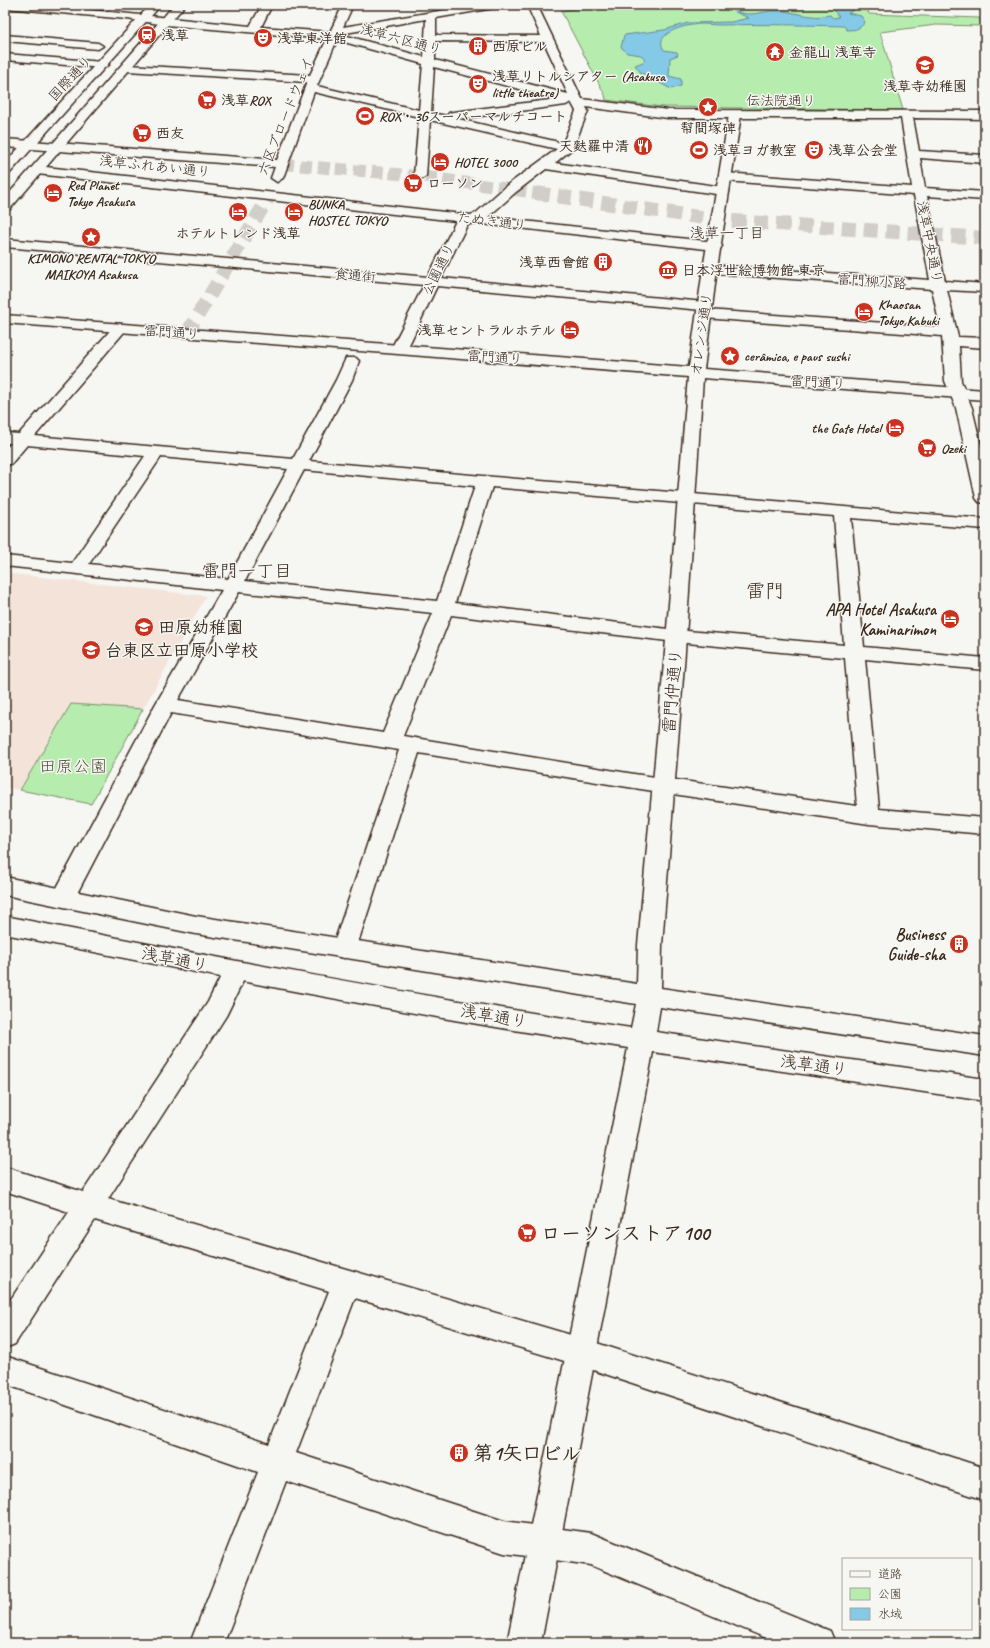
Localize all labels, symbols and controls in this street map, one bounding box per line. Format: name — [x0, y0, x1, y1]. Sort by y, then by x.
street label: 浅草六区通り — [358, 20, 444, 59]
station icon: 浅草 — [136, 24, 158, 46]
place label: 浅草 — [161, 27, 189, 44]
theatre icon: 浅草東洋館 — [252, 27, 274, 49]
place label: 浅草東洋館 — [277, 30, 347, 47]
building icon: 西原ビル — [467, 35, 489, 57]
place label: 西原ビル — [492, 38, 548, 55]
temple icon: 金龍山 浅草寺 — [764, 41, 786, 63]
place label: 金龍山 浅草寺 — [789, 44, 876, 61]
street label: 国際通り — [45, 52, 96, 105]
school or university icon: 浅草寺幼稚園 — [914, 54, 936, 76]
street label: 六区ブロードウェイ — [254, 55, 317, 178]
place label: 浅草リトルシアター (Asakusa little theatre) — [492, 68, 666, 101]
theatre icon: 浅草リトルシアター (Asakusa little theatre) — [467, 73, 489, 95]
place label: 浅草寺幼稚園 — [883, 78, 967, 95]
supermarket icon: 浅草ROX — [196, 89, 218, 111]
place label: 浅草ROX — [221, 92, 272, 109]
street label: 伝法院通り — [746, 92, 816, 109]
place icon: 幇間塚碑 — [697, 96, 719, 118]
sports icon: ROX・3Gスーパーマルチコート — [354, 105, 376, 127]
place label: ROX・3Gスーパーマルチコート — [379, 108, 567, 125]
place label: 幇間塚碑 — [680, 120, 736, 137]
supermarket icon: 西友 — [131, 122, 153, 144]
place label: 西友 — [156, 125, 184, 142]
restaurant icon: 天麩羅中清 — [632, 135, 654, 157]
place label: 天麩羅中清 — [559, 138, 629, 155]
sports icon: 浅草ヨガ教室 — [688, 139, 710, 161]
theatre icon: 浅草公会堂 — [803, 139, 825, 161]
place label: 浅草ヨガ教室 — [713, 142, 797, 159]
place label: 浅草公会堂 — [828, 142, 898, 159]
hotel icon: HOTEL 3000 — [429, 151, 451, 173]
street label: 浅草ふれあい通り — [98, 152, 212, 181]
place label: HOTEL 3000 — [454, 154, 519, 171]
supermarket icon: ローソン — [402, 172, 424, 194]
place label: ローソン — [427, 175, 483, 192]
place label: Red Planet Tokyo Asakusa — [67, 177, 136, 210]
hotel icon: Red Planet Tokyo Asakusa — [42, 182, 64, 204]
place label: BUNKA HOSTEL TOKYO — [308, 196, 389, 229]
street label: 浅草中央通り — [913, 199, 946, 285]
hotel icon: ホテルトレンド浅草 — [227, 201, 249, 223]
hotel icon: BUNKA HOSTEL TOKYO — [283, 201, 305, 223]
street label: たぬき通り — [456, 209, 528, 234]
district label: 浅草一丁目 — [689, 224, 765, 243]
place label: ホテルトレンド浅草 — [175, 225, 301, 242]
place icon: KIMONO RENTAL TOKYO MAIKOYA Asakusa — [80, 226, 102, 248]
street label: 公園通り — [419, 240, 458, 298]
place label: KIMONO RENTAL TOKYO MAIKOYA Asakusa — [27, 250, 157, 283]
building icon: 浅草西會館 — [592, 251, 614, 273]
place label: 浅草西會館 — [519, 254, 589, 271]
museum icon: 日本浮世絵博物館 東京 — [657, 259, 679, 281]
place label: 日本浮世絵博物館 東京 — [682, 262, 825, 279]
street label: 食通街 — [333, 265, 377, 286]
street label: 雷門柳小路 — [836, 271, 907, 292]
street label: オレンジ通り — [687, 291, 716, 377]
place label: Khaosan Tokyo Kabuki — [878, 296, 941, 329]
hotel icon: Khaosan Tokyo Kabuki — [853, 301, 875, 323]
hotel icon: 浅草セントラルホテル — [559, 319, 581, 341]
street label: 雷門通り — [143, 322, 200, 343]
place label: 浅草セントラルホテル — [417, 322, 556, 339]
place icon: cerâmica, e paus sushi — [719, 345, 741, 367]
street label: 雷門通り — [466, 347, 523, 368]
place label: cerâmica, e paus sushi — [744, 348, 852, 365]
street label: 雷門通り — [789, 372, 846, 393]
hotel icon: the Gate Hotel — [884, 417, 906, 439]
place label: the Gate Hotel — [812, 420, 883, 437]
supermarket icon: Ozeki — [916, 437, 938, 459]
place label: Ozeki — [941, 440, 968, 457]
district label: 雷門一丁目 — [202, 560, 292, 582]
district label: 雷門 — [746, 579, 784, 603]
place label: APA Hotel Asakusa Kaminarimon — [826, 599, 938, 640]
hotel icon: APA Hotel Asakusa Kaminarimon — [939, 608, 961, 630]
school or university icon: 田原幼稚園 — [133, 616, 155, 638]
place label: 田原幼稚園 — [158, 617, 243, 638]
school or university icon: 台東区立田原小学校 — [80, 639, 102, 661]
place label: 台東区立田原小学校 — [105, 640, 258, 661]
street label: 雷門仲通り — [658, 648, 687, 734]
park label: 田原公園 — [39, 756, 107, 777]
place label: Business Guide-sha — [888, 924, 947, 965]
building icon: Business Guide-sha — [948, 933, 970, 955]
street label: 浅草通り — [140, 943, 210, 976]
street label: 浅草通り — [459, 1000, 529, 1033]
street label: 浅草通り — [779, 1050, 849, 1081]
place label: ローソンストア100 — [541, 1221, 712, 1246]
supermarket icon: ローソンストア100 — [516, 1222, 538, 1244]
place label: 第1矢口ビル — [473, 1441, 582, 1466]
building icon: 第1矢口ビル — [448, 1442, 470, 1464]
legend — [842, 1558, 972, 1630]
text: 道路 — [878, 1566, 902, 1582]
text: 公園 — [878, 1586, 902, 1602]
text: 水域 — [878, 1606, 902, 1622]

